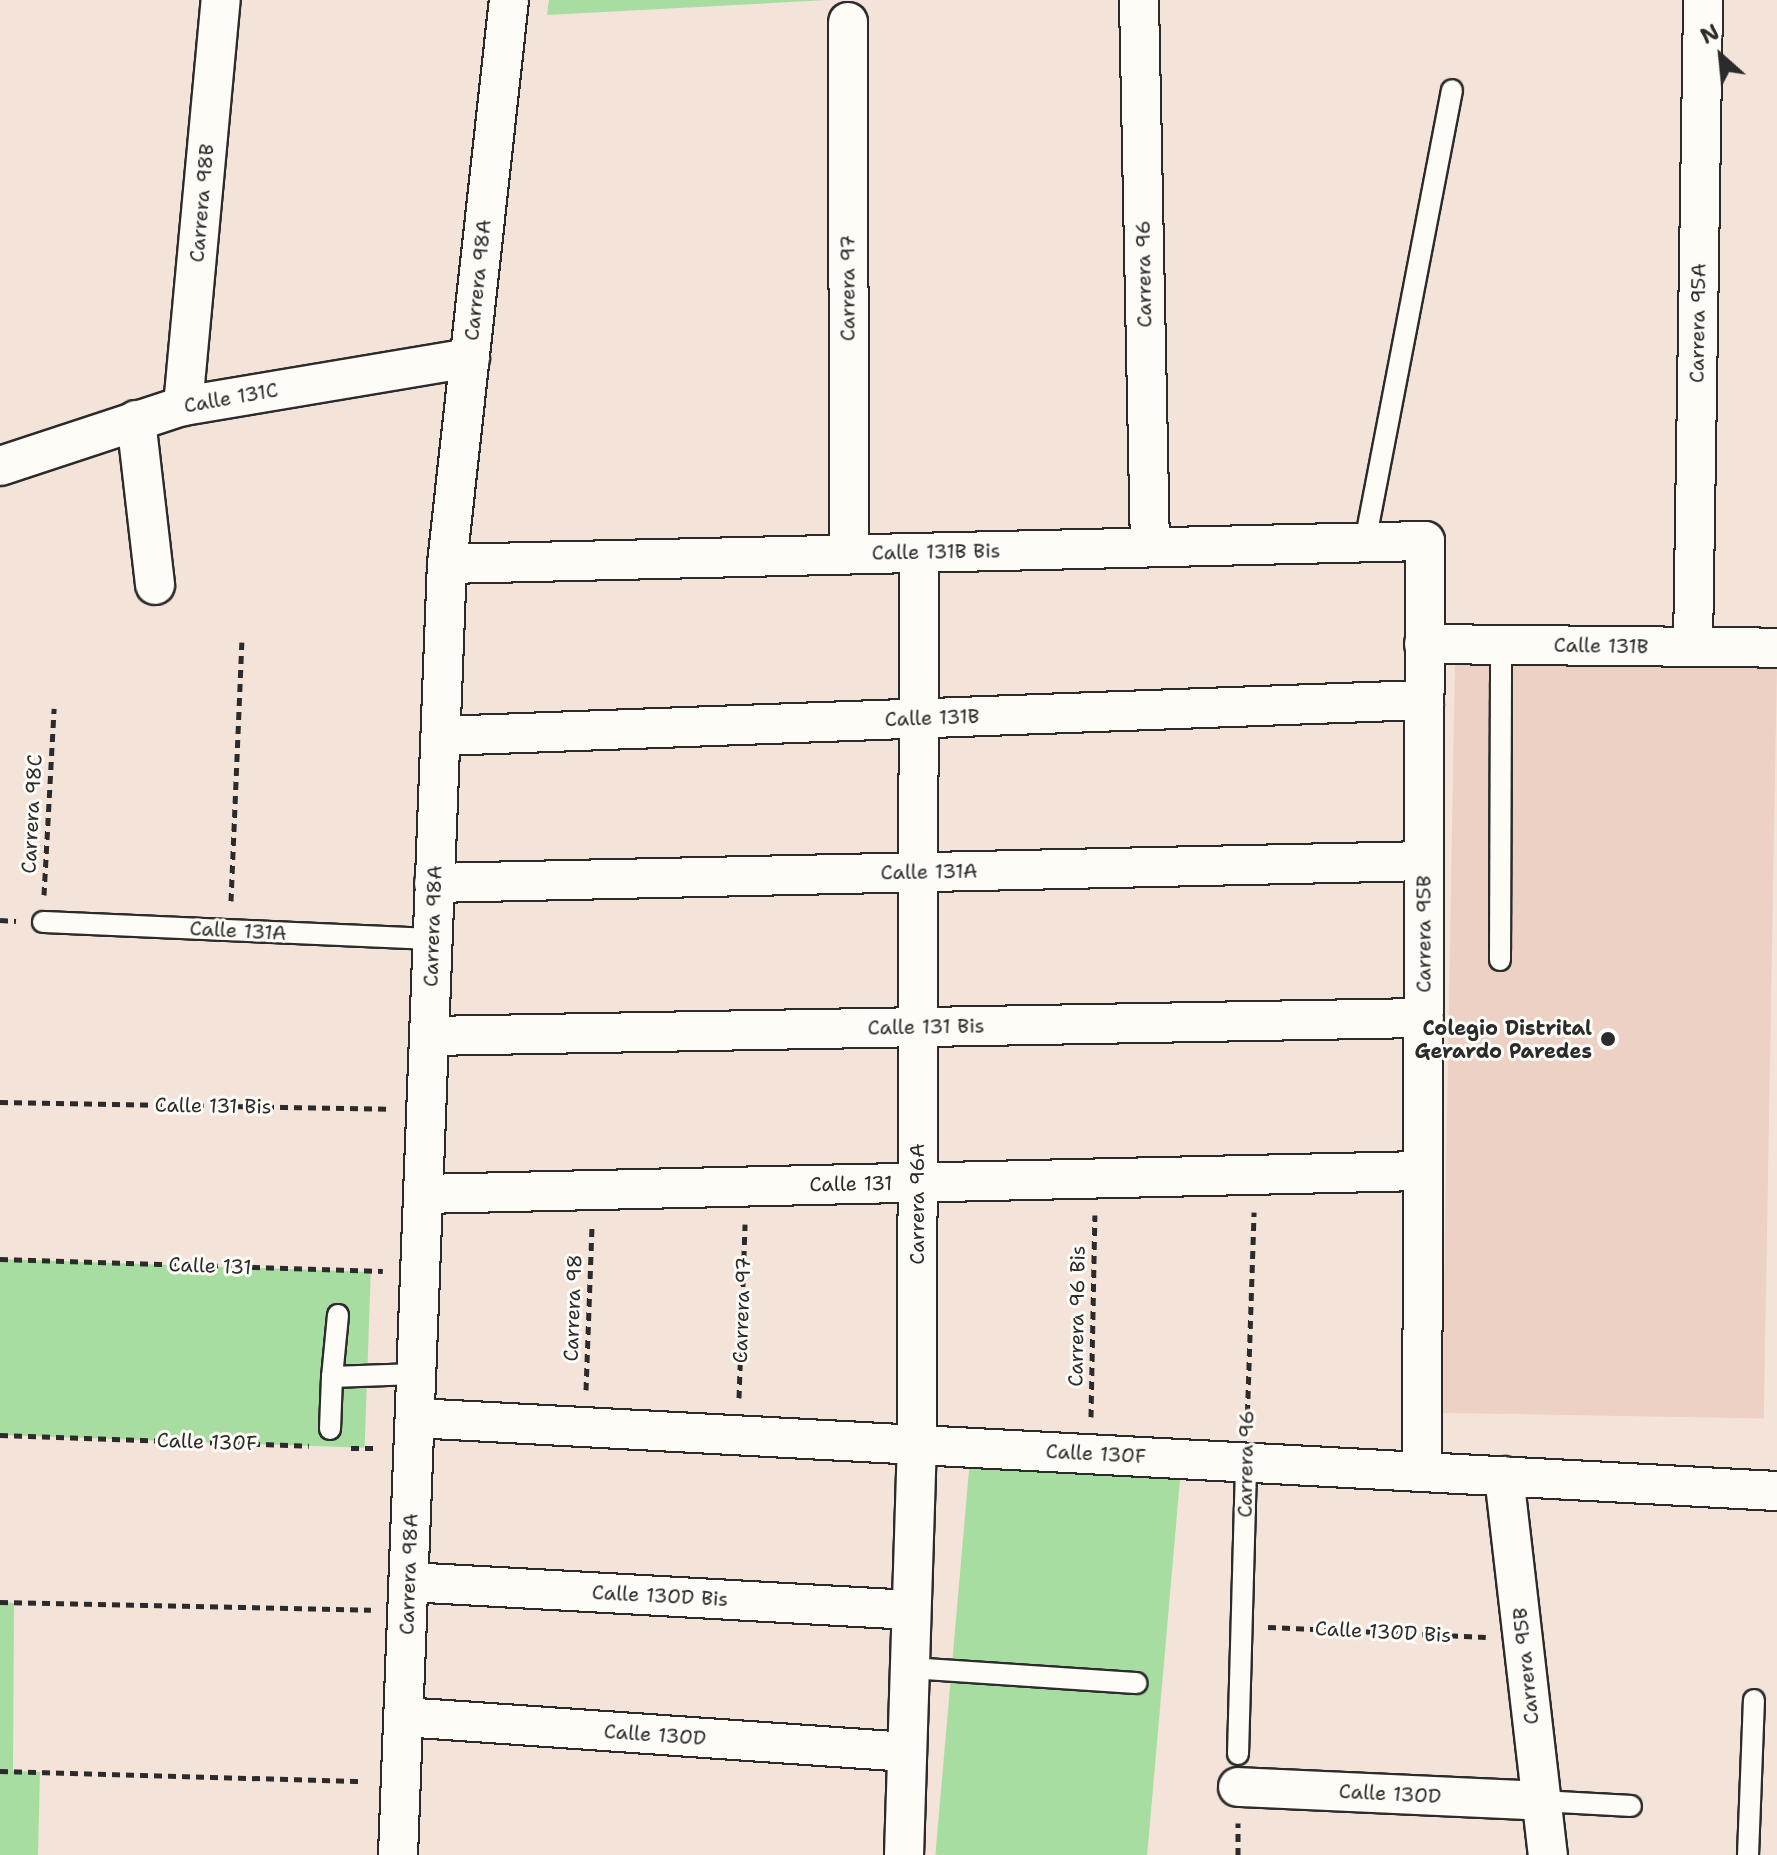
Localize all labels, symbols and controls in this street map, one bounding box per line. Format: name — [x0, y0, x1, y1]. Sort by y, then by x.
north arrow — [1681, 16, 1761, 96]
text: N — [1696, 17, 1724, 51]
street label: Carrera 98B — [185, 143, 219, 263]
street label: Carrera 98A — [460, 218, 496, 342]
street label: Carrera 96 — [1131, 220, 1157, 328]
street label: Carrera 97 — [836, 235, 860, 341]
street label: Carrera 95A — [1685, 263, 1711, 383]
street label: Calle 131C — [182, 378, 280, 418]
street label: Calle 131B Bis — [872, 539, 1000, 565]
street label: Calle 131B — [1553, 633, 1649, 659]
street label: Calle 131B — [884, 704, 980, 732]
street label: Carrera 98C — [17, 754, 47, 874]
street label: Calle 131A — [880, 859, 978, 885]
street label: Carrera 98A — [419, 865, 447, 987]
street label: Carrera 95B — [1412, 875, 1436, 993]
street label: Calle 131A — [189, 916, 287, 946]
street label: Calle 131 Bis — [867, 1014, 985, 1040]
place label: Colegio Distrital Gerardo Paredes — [1415, 1016, 1592, 1063]
marker: Colegio Distrital Gerardo Paredes — [1599, 1030, 1617, 1048]
street label: Calle 131 Bis — [154, 1093, 272, 1119]
street label: Carrera 96A — [905, 1143, 929, 1265]
street label: Calle 131 — [809, 1171, 893, 1197]
street label: Carrera 96 Bis — [1064, 1245, 1090, 1387]
street label: Calle 131 — [168, 1253, 252, 1279]
street label: Carrera 98 — [559, 1254, 587, 1362]
street label: Carrera 97 — [728, 1256, 756, 1364]
street label: Carrera 96 — [1233, 1410, 1259, 1518]
street label: Calle 130F — [156, 1428, 258, 1456]
street label: Calle 130F — [1045, 1439, 1147, 1469]
street label: Carrera 98A — [395, 1513, 423, 1635]
street label: Calle 130D Bis — [591, 1580, 729, 1612]
street label: Carrera 95B — [1508, 1606, 1544, 1726]
street label: Calle 130D Bis — [1314, 1616, 1452, 1648]
street label: Calle 130D — [603, 1719, 707, 1751]
street label: Calle 130D — [1338, 1779, 1442, 1809]

